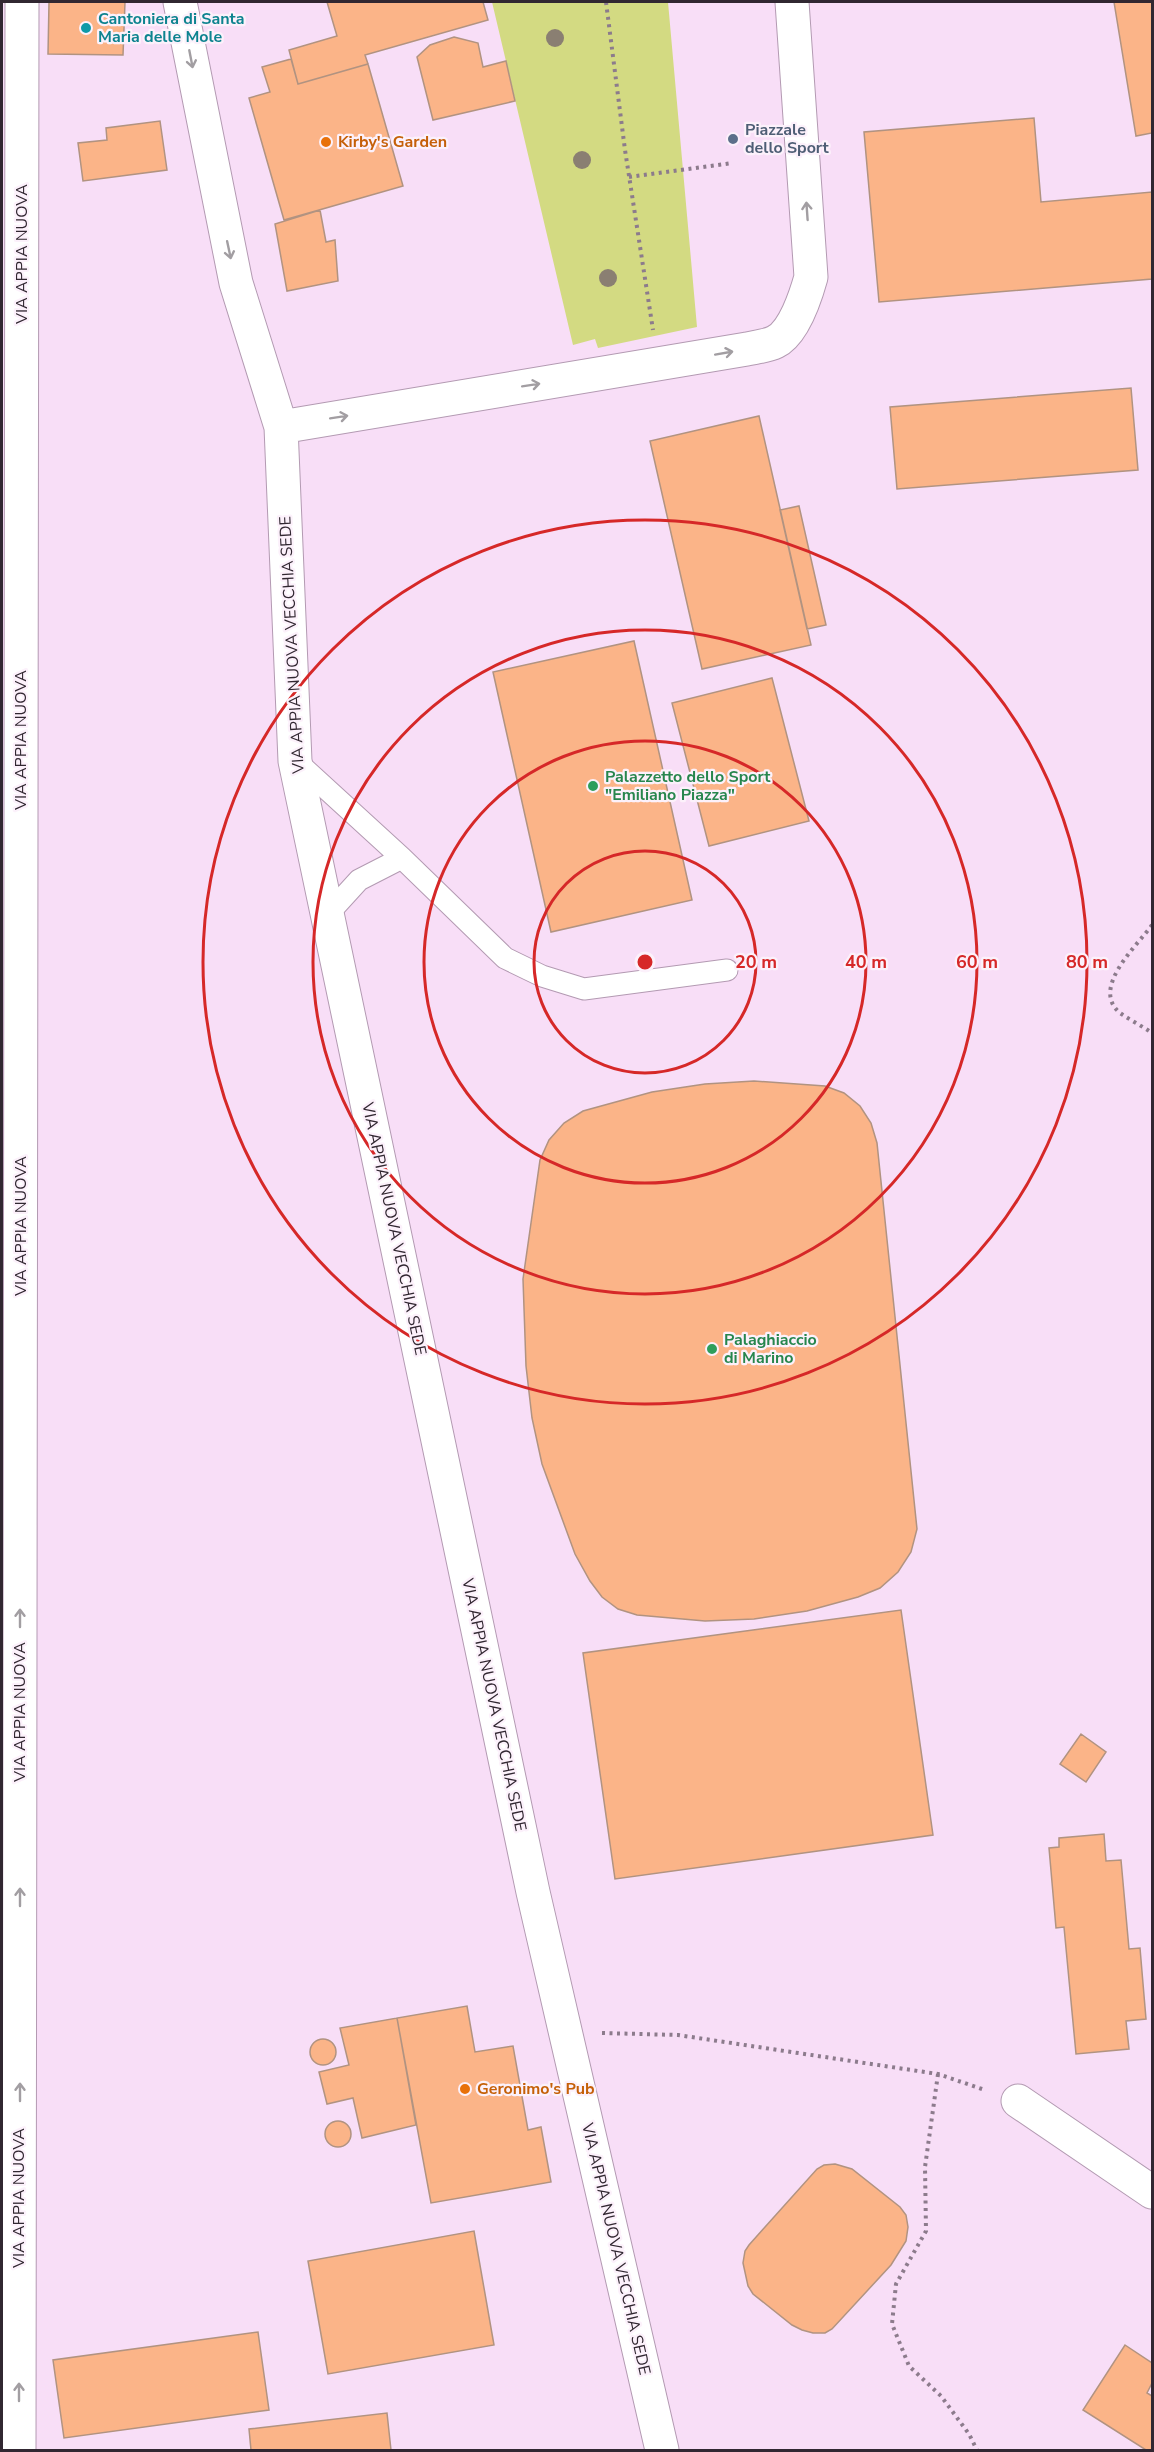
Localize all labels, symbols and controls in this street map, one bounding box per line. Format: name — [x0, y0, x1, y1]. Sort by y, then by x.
place label: Cantoniera di Santa Maria delle Mole — [98, 8, 244, 48]
marker: Cantoniera di Santa Maria delle Mole — [79, 21, 93, 35]
one-way arrow — [186, 49, 197, 68]
place label: Piazzale dello Sport — [745, 119, 830, 159]
place label: Kirby's Garden — [338, 131, 447, 153]
marker: Piazzale dello Sport — [726, 132, 740, 146]
marker: Kirby's Garden — [319, 135, 333, 149]
street label: VIA APPIA NUOVA — [11, 184, 33, 325]
one-way arrow — [801, 201, 812, 221]
one-way arrow — [224, 240, 235, 260]
one-way arrow — [713, 348, 733, 359]
one-way arrow — [521, 380, 541, 391]
one-way arrow — [328, 411, 348, 422]
street label: VIA APPIA NUOVA VECCHIA SEDE — [274, 516, 310, 775]
street label: VIA APPIA NUOVA — [10, 670, 32, 811]
place label: Palazzetto dello Sport "Emiliano Piazza" — [605, 766, 771, 806]
marker: Palazzetto dello Sport "Emiliano Piazza" — [586, 779, 600, 793]
text: 20 m — [735, 950, 777, 974]
text: 40 m — [845, 950, 887, 974]
text: 60 m — [956, 950, 998, 974]
text: 80 m — [1066, 950, 1108, 974]
centre of rings — [635, 952, 655, 972]
street label: VIA APPIA NUOVA VECCHIA SEDE — [356, 1100, 432, 1357]
street label: VIA APPIA NUOVA — [10, 1156, 32, 1297]
place label: Palaghiaccio di Marino — [724, 1329, 817, 1369]
marker: Palaghiaccio di Marino — [705, 1342, 719, 1356]
street label: VIA APPIA NUOVA VECCHIA SEDE — [456, 1576, 532, 1833]
one-way arrow — [14, 1609, 26, 1629]
street label: VIA APPIA NUOVA — [9, 1642, 31, 1783]
one-way arrow — [14, 1888, 26, 1908]
place label: Geronimo's Pub — [477, 2078, 595, 2100]
marker: Geronimo's Pub — [458, 2082, 472, 2096]
one-way arrow — [14, 2083, 26, 2103]
street label: VIA APPIA NUOVA VECCHIA SEDE — [576, 2120, 656, 2377]
street label: VIA APPIA NUOVA — [8, 2128, 30, 2269]
one-way arrow — [13, 2383, 25, 2403]

